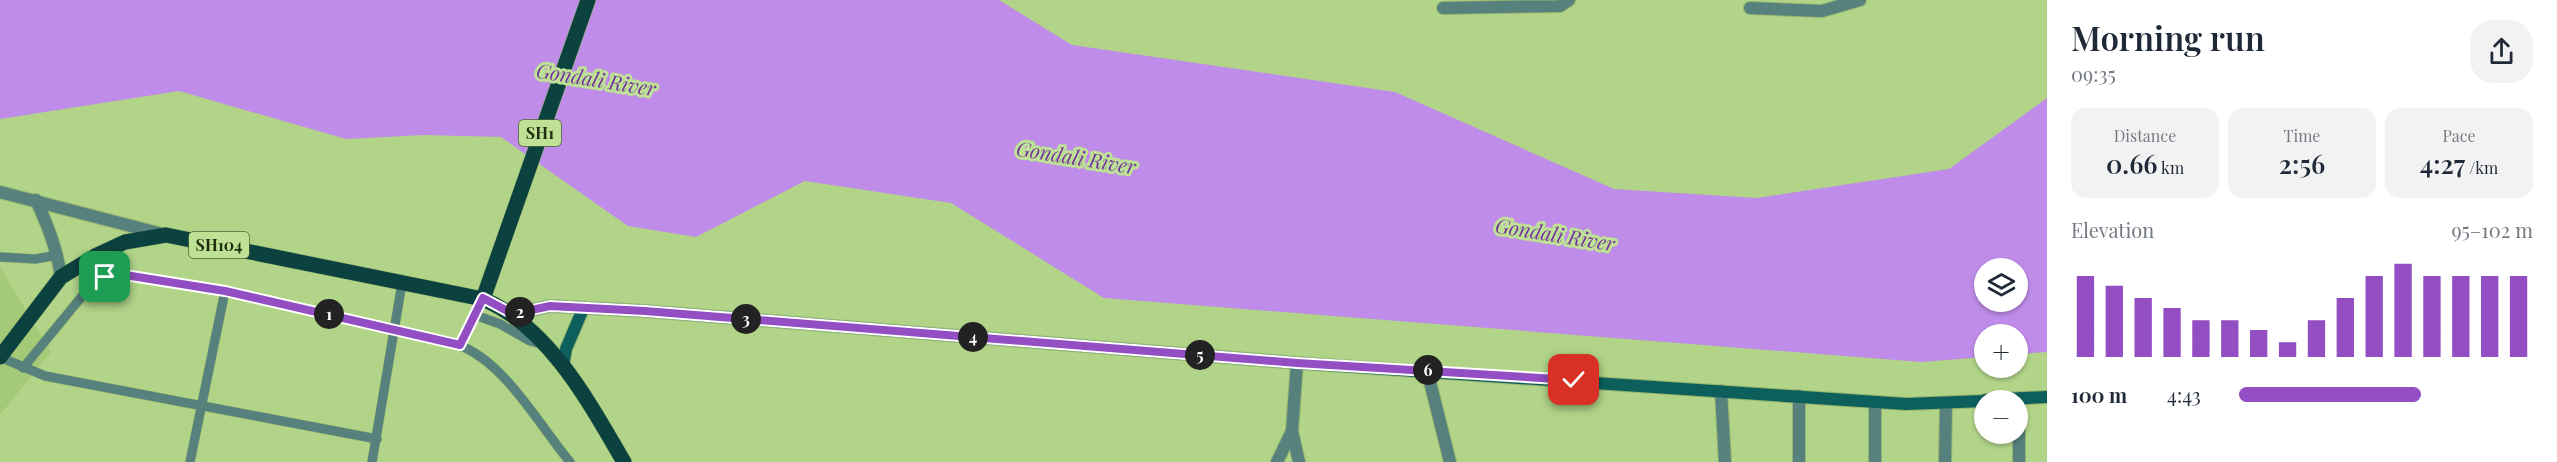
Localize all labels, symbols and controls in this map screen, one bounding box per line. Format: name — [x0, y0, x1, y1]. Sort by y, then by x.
text: Morning run — [2071, 15, 2265, 59]
button: share — [2470, 20, 2533, 83]
water label: Gondali River — [535, 56, 659, 102]
text: 09:35 — [2071, 60, 2116, 87]
road number: SH1 — [519, 120, 561, 146]
text: Distance — [2114, 125, 2176, 146]
text: Time — [2284, 125, 2320, 146]
text: Pace — [2442, 125, 2476, 146]
water label: Gondali River — [1015, 134, 1139, 180]
text: 0.66 — [2106, 146, 2158, 181]
text: 2:56 — [2279, 146, 2325, 181]
text: 4:27 — [2420, 146, 2465, 181]
text: km — [2158, 157, 2184, 178]
text: /km — [2465, 157, 2498, 178]
water label: Gondali River — [1494, 211, 1618, 257]
text: Elevation — [2071, 216, 2154, 243]
text: 95–102 m — [2451, 216, 2533, 243]
road number: SH104 — [189, 232, 249, 258]
pin — [79, 251, 130, 302]
map controls — [1974, 258, 2028, 444]
button: layers — [1974, 258, 2028, 312]
icon: arrive — [88, 260, 121, 293]
pin: 2 — [505, 297, 535, 327]
pin: 1 — [314, 299, 344, 329]
text: 2 — [516, 301, 524, 322]
text: 1 — [326, 303, 332, 324]
pin: 3 — [731, 304, 761, 334]
text: 3 — [742, 308, 750, 329]
pin: 4 — [958, 322, 988, 352]
button: + — [1974, 324, 2028, 378]
text: 4 — [969, 326, 977, 347]
pin: 5 — [1185, 340, 1215, 370]
text: 5 — [1196, 344, 1204, 365]
pin — [1548, 354, 1599, 405]
pin: 6 — [1413, 355, 1443, 385]
text: 6 — [1424, 359, 1432, 380]
icon: check — [1557, 363, 1590, 396]
text: 100 m — [2071, 381, 2127, 408]
text: 4:43 — [2167, 381, 2201, 408]
button: − — [1974, 390, 2028, 444]

